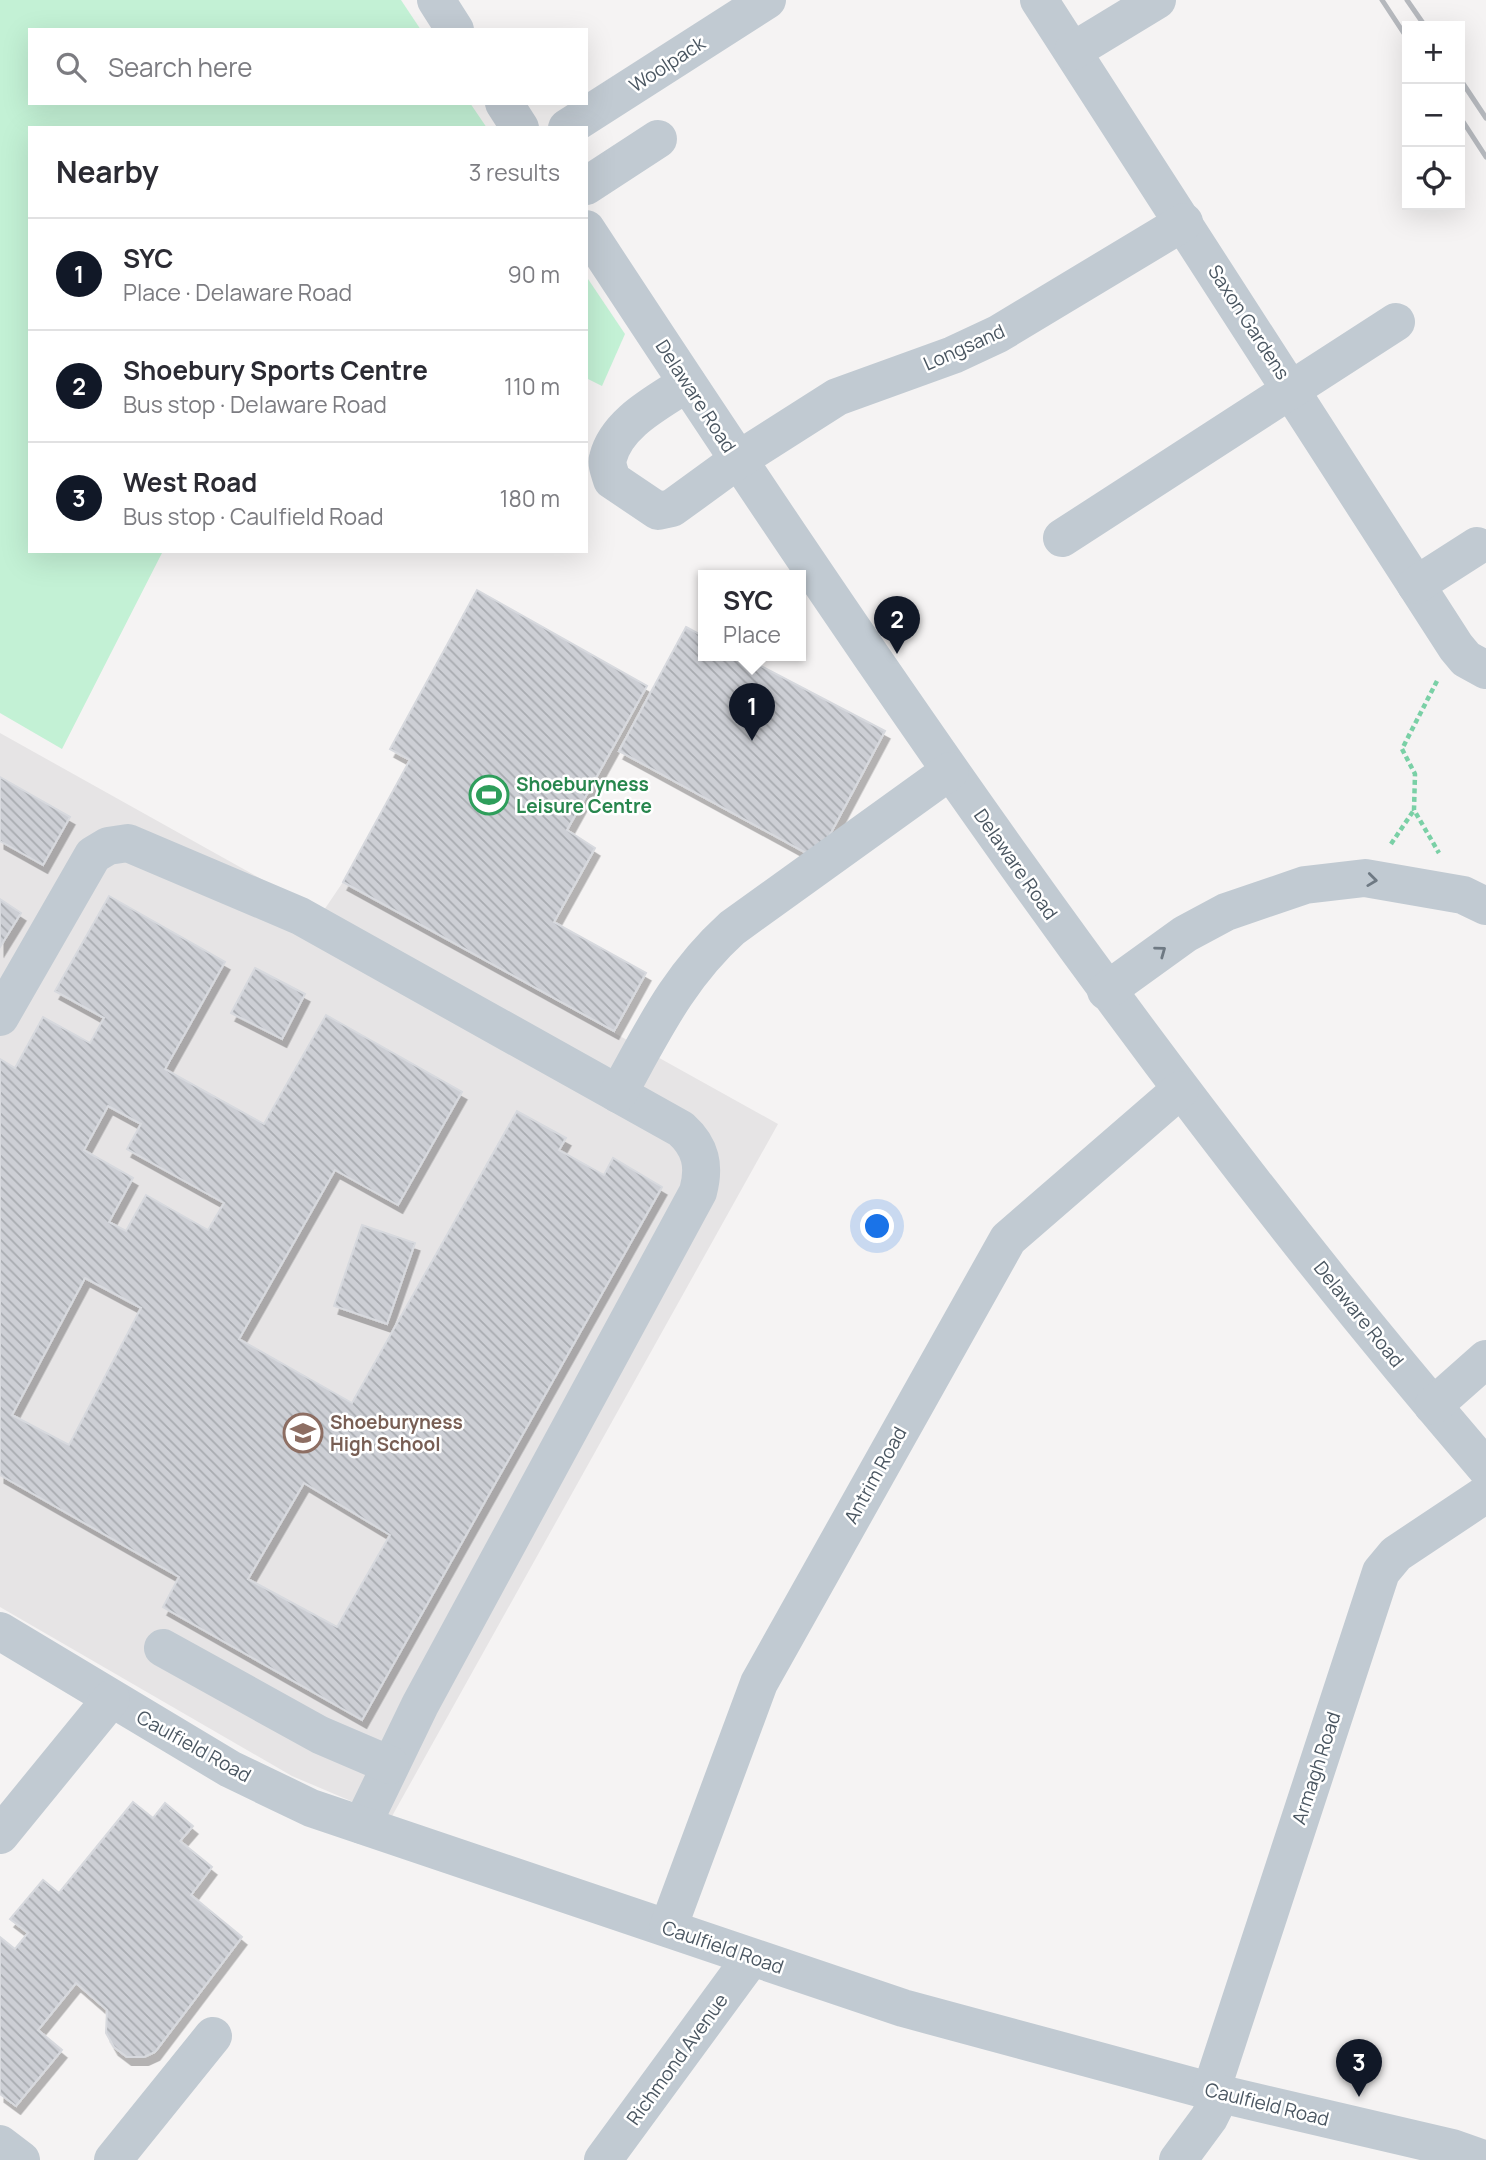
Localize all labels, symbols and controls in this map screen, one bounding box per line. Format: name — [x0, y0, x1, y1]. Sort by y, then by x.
map controls — [1402, 21, 1465, 210]
button: + — [1402, 21, 1465, 84]
search box — [28, 28, 588, 105]
street label: Woolpack — [624, 30, 710, 98]
icon: search — [52, 48, 90, 86]
text: Search here — [108, 49, 253, 85]
button: − — [1402, 84, 1465, 147]
button: locate — [1402, 147, 1465, 210]
text: Nearby — [56, 151, 159, 192]
text: 3 results — [469, 156, 560, 188]
text: SYC — [123, 240, 173, 276]
text: 1 — [74, 258, 84, 290]
text: 90 m — [508, 258, 560, 290]
street label: Saxon Gardens — [1202, 259, 1296, 385]
text: Place · Delaware Road — [123, 276, 352, 308]
street label: Longsand — [919, 318, 1009, 376]
street label: Delaware Road — [650, 335, 742, 457]
text: Shoebury Sports Centre — [123, 352, 428, 388]
text: 2 — [72, 370, 86, 402]
text: 110 m — [504, 370, 560, 402]
text: Bus stop · Delaware Road — [123, 388, 387, 420]
text: West Road — [123, 464, 257, 500]
text: 3 — [72, 482, 86, 514]
text: 180 m — [500, 482, 560, 514]
text: Bus stop · Caulfield Road — [123, 500, 384, 532]
popup — [698, 570, 806, 661]
text: SYC — [723, 582, 773, 618]
pin: 2 — [874, 596, 920, 654]
text: Place — [723, 618, 781, 650]
pin: 1 — [729, 683, 775, 741]
place label: Shoeburyness Leisure Centre — [516, 771, 652, 819]
sports icon: Shoeburyness Leisure Centre — [468, 774, 510, 816]
street label: Delaware Road — [968, 803, 1064, 925]
one-way arrow — [1366, 872, 1378, 887]
one-way arrow — [1153, 947, 1166, 960]
your location — [860, 1209, 894, 1243]
street label: Delaware Road — [1308, 1255, 1410, 1373]
place label: Shoeburyness High School — [330, 1409, 463, 1457]
school or university icon: Shoeburyness High School — [282, 1412, 324, 1454]
street label: Antrim Road — [838, 1422, 912, 1528]
street label: Caulfield Road — [132, 1704, 256, 1788]
street label: Armagh Road — [1286, 1708, 1346, 1828]
street label: Caulfield Road — [659, 1914, 787, 1980]
street label: Richmond Avenue — [620, 1988, 734, 2130]
pin: 3 — [1336, 2039, 1382, 2097]
street label: Caulfield Road — [1202, 2076, 1332, 2132]

